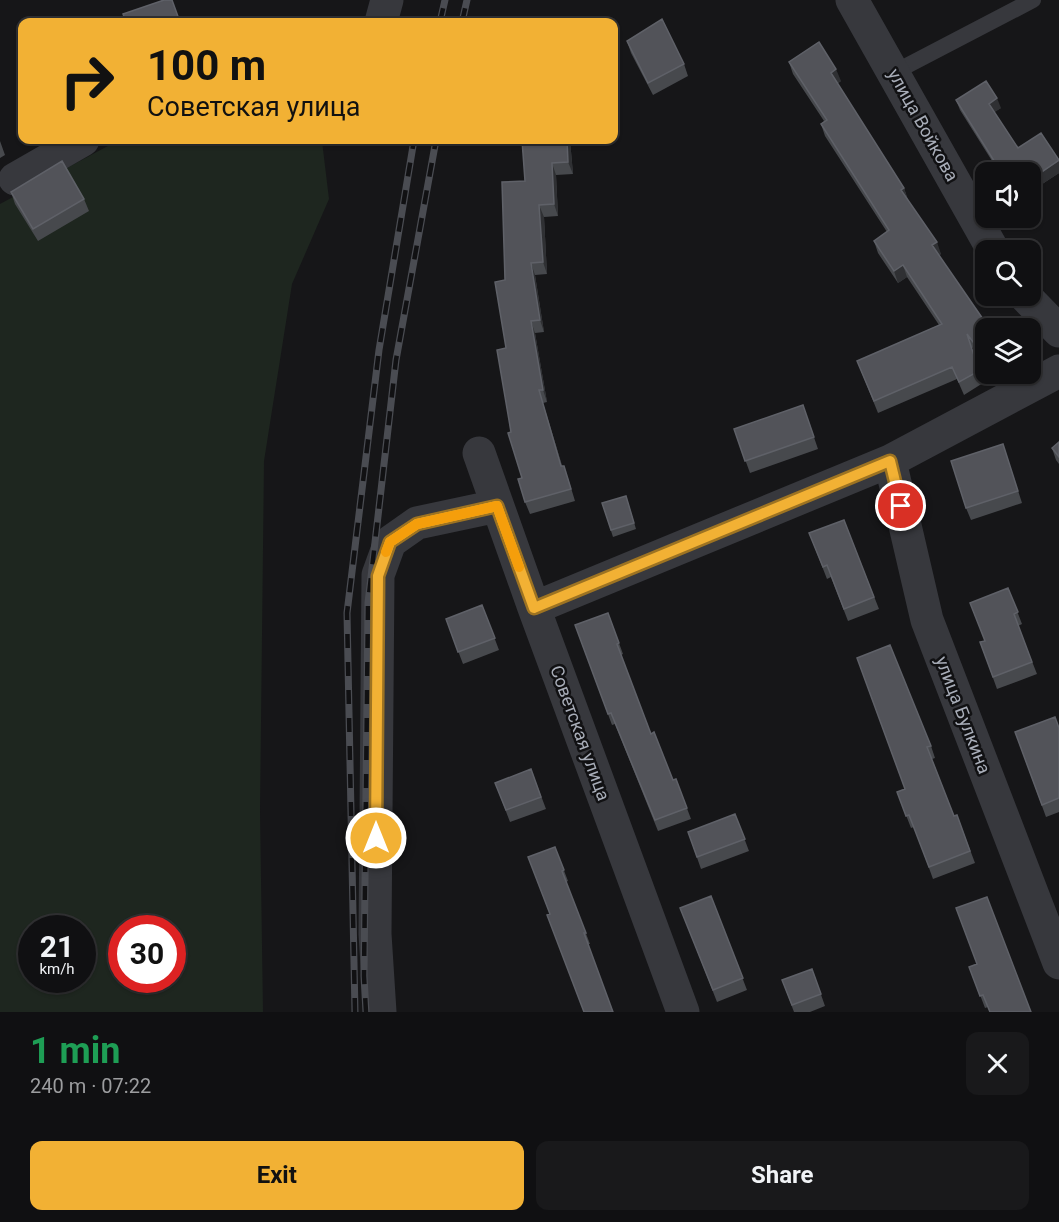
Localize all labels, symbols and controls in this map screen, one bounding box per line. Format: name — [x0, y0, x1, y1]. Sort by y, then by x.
text: 100 m — [147, 41, 266, 90]
icon: right — [48, 42, 126, 120]
street label: улица Войкова — [884, 65, 963, 185]
text: Советская улица — [147, 91, 361, 123]
map controls — [975, 162, 1041, 384]
button: sound — [975, 162, 1041, 228]
button: search — [975, 240, 1041, 306]
button: layers — [975, 318, 1041, 384]
pin — [875, 480, 926, 531]
icon: arrive — [884, 489, 917, 522]
street label: улица Булкина — [931, 653, 996, 777]
street label: Советская улица — [546, 662, 615, 803]
position arrow — [344, 806, 408, 870]
speed limit sign: 30 — [108, 915, 186, 993]
text: 21 — [40, 929, 74, 964]
text: km/h — [39, 960, 75, 978]
text: 1 min — [30, 1030, 121, 1072]
button: close — [966, 1032, 1029, 1095]
text: 240 m · 07:22 — [30, 1074, 151, 1098]
button: Exit — [30, 1141, 524, 1210]
button: Share — [536, 1141, 1029, 1210]

